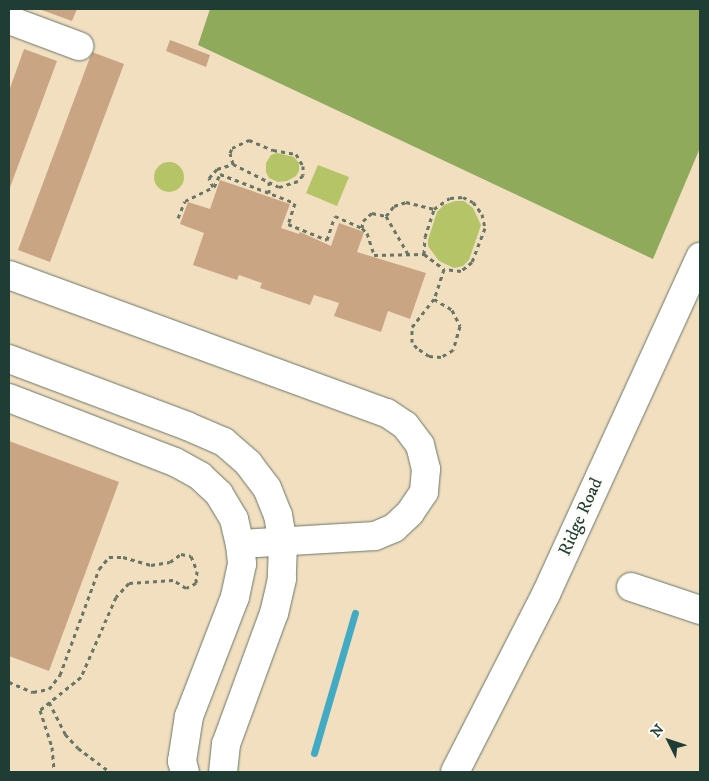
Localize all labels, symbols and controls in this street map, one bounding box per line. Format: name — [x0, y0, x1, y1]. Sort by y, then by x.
street label: Ridge Road — [554, 475, 608, 559]
north arrow — [644, 716, 694, 766]
text: N — [647, 721, 668, 741]

